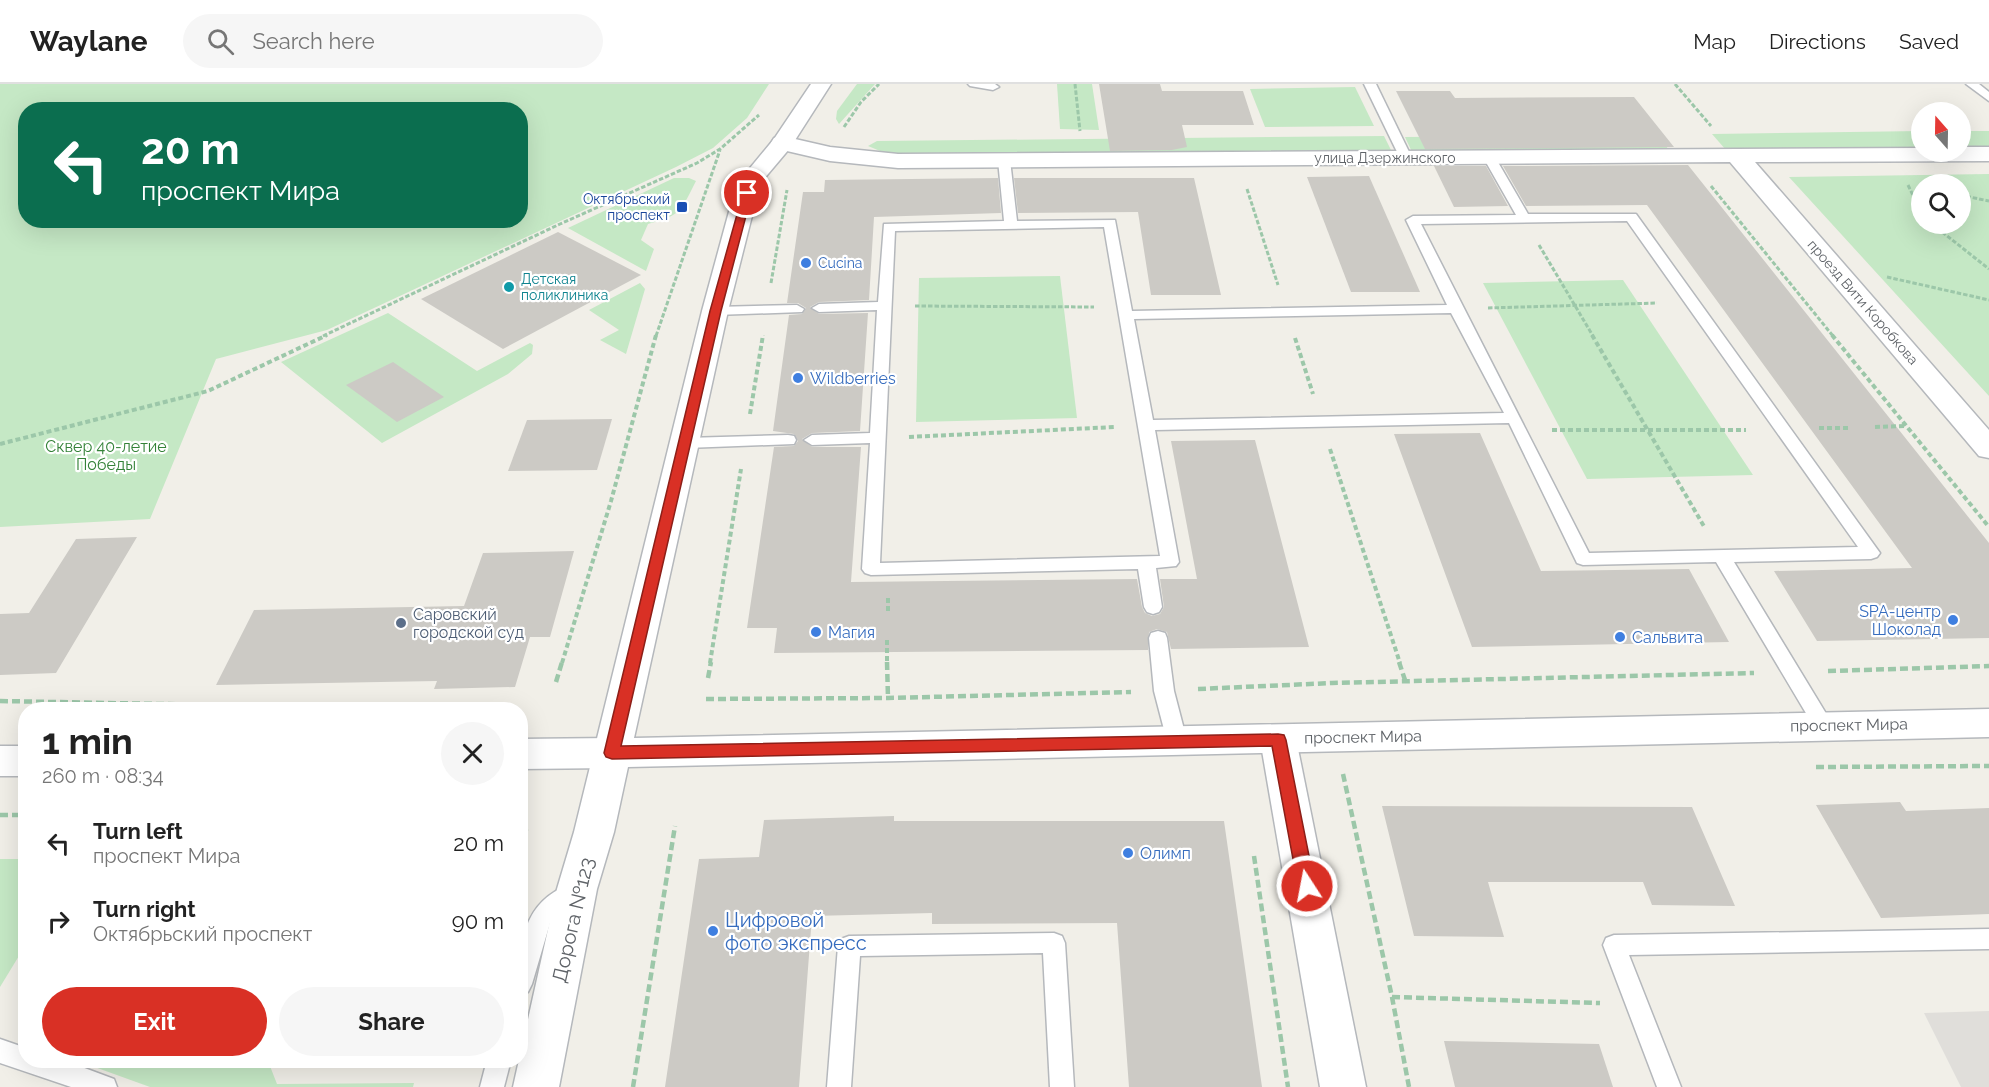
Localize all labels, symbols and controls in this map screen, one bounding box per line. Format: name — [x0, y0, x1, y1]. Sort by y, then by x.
search box — [183, 14, 603, 68]
text: Waylane — [30, 25, 147, 58]
icon: search — [204, 25, 237, 58]
text: Search here — [252, 28, 375, 54]
text: Map — [1693, 29, 1736, 54]
text: Directions — [1769, 29, 1866, 54]
text: Saved — [1899, 29, 1959, 54]
north arrow — [1911, 102, 1971, 162]
map controls — [1911, 102, 1971, 234]
text: 20 m — [141, 125, 240, 174]
icon: left — [42, 126, 120, 204]
street label: улица Дзержинского — [1314, 150, 1456, 166]
pin — [721, 167, 772, 218]
button: search — [1911, 174, 1971, 234]
text: проспект Мира — [141, 175, 340, 206]
icon: arrive — [730, 176, 763, 209]
place label: Октябрьский проспект — [583, 191, 670, 223]
marker: Октябрьский проспект — [675, 200, 689, 214]
street label: проезд Вити Коробкова — [1804, 236, 1922, 368]
place label: Cucina — [818, 255, 862, 271]
marker: Cucina — [799, 256, 813, 270]
place label: Детская поликлиника — [521, 271, 609, 303]
marker: Детская поликлиника — [502, 280, 516, 294]
place label: Wildberries — [810, 369, 896, 388]
marker: Wildberries — [791, 371, 805, 385]
park label: Сквер 40-летие Победы — [45, 437, 167, 474]
place label: SPA-центр Шоколад — [1859, 602, 1941, 639]
place label: Саровский городской суд — [413, 605, 524, 642]
marker: SPA-центр Шоколад — [1946, 613, 1960, 627]
marker: Саровский городской суд — [394, 616, 408, 630]
place label: Магия — [828, 623, 875, 642]
marker: Магия — [809, 625, 823, 639]
place label: Сальвита — [1632, 628, 1703, 647]
marker: Сальвита — [1613, 630, 1627, 644]
street label: проспект Мира — [1790, 714, 1908, 736]
text: 1 min — [42, 720, 133, 762]
button: close — [441, 722, 504, 785]
street label: проспект Мира — [1304, 726, 1422, 748]
text: 260 m · 08:34 — [42, 764, 164, 788]
text: Turn left — [93, 818, 183, 844]
icon: left — [42, 827, 75, 860]
text: 20 m — [453, 830, 504, 856]
text: проспект Мира — [93, 844, 240, 868]
place label: Олимп — [1140, 844, 1191, 863]
marker: Олимп — [1121, 846, 1135, 860]
position arrow — [1275, 854, 1339, 918]
street label: Дорога №123 — [547, 855, 599, 985]
text: Turn right — [93, 896, 196, 922]
icon: right — [42, 905, 75, 938]
text: 90 m — [452, 908, 504, 934]
place label: Цифровой фото экспресс — [725, 908, 867, 955]
text: Октябрьский проспект — [93, 922, 312, 946]
marker: Цифровой фото экспресс — [706, 924, 720, 938]
button: Exit — [42, 987, 267, 1056]
button: Share — [279, 987, 504, 1056]

